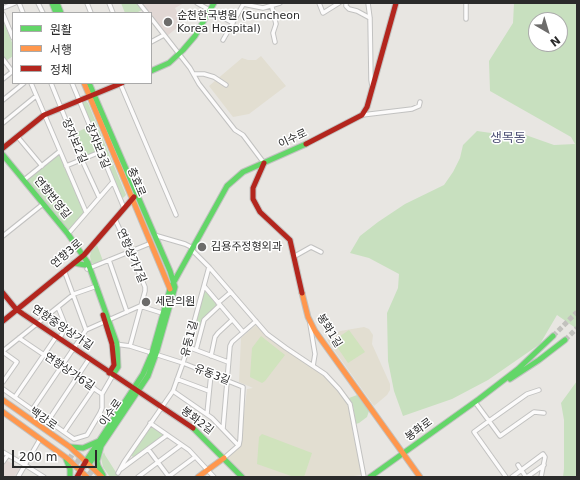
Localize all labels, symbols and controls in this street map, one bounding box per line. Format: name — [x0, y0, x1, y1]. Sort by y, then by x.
place label: 순천한국병원 (Suncheon Korea Hospital) — [177, 9, 300, 35]
legend — [12, 12, 152, 84]
north arrow — [528, 12, 568, 52]
marker: 순천한국병원 (Suncheon Korea Hospital) — [162, 16, 174, 28]
text: 원활 — [50, 23, 72, 37]
text: N — [547, 33, 563, 49]
text: 서행 — [50, 43, 72, 57]
text: 정체 — [50, 63, 72, 77]
street label: 장자보2길 — [59, 117, 89, 165]
street label: 장자보3길 — [82, 122, 112, 170]
street label: 이수로 — [276, 127, 310, 151]
district label: 생목동 — [490, 131, 526, 147]
street label: 충효로 — [124, 165, 148, 199]
street label: 연향번영길 — [31, 174, 73, 222]
street label: 연향상가7길 — [114, 227, 148, 285]
street label: 연향3로 — [49, 237, 85, 271]
place label: 김용주정형외과 — [211, 240, 282, 254]
marker: 김용주정형외과 — [196, 241, 208, 253]
place label: 세란의원 — [155, 295, 195, 309]
marker: 세란의원 — [140, 296, 152, 308]
street label: 연향중앙상가길 — [29, 303, 95, 353]
street label: 봉화1길 — [314, 312, 344, 350]
street label: 유동1길 — [179, 319, 201, 359]
street label: 연향상가6길 — [41, 350, 97, 394]
street label: 유동3길 — [192, 362, 232, 388]
street label: 이수로 — [97, 397, 125, 429]
street label: 봉화2길 — [178, 404, 216, 438]
street label: 백강로 — [27, 405, 59, 433]
street label: 봉화로 — [403, 416, 435, 444]
scale bar — [14, 442, 99, 468]
text: 200 m — [19, 450, 57, 464]

